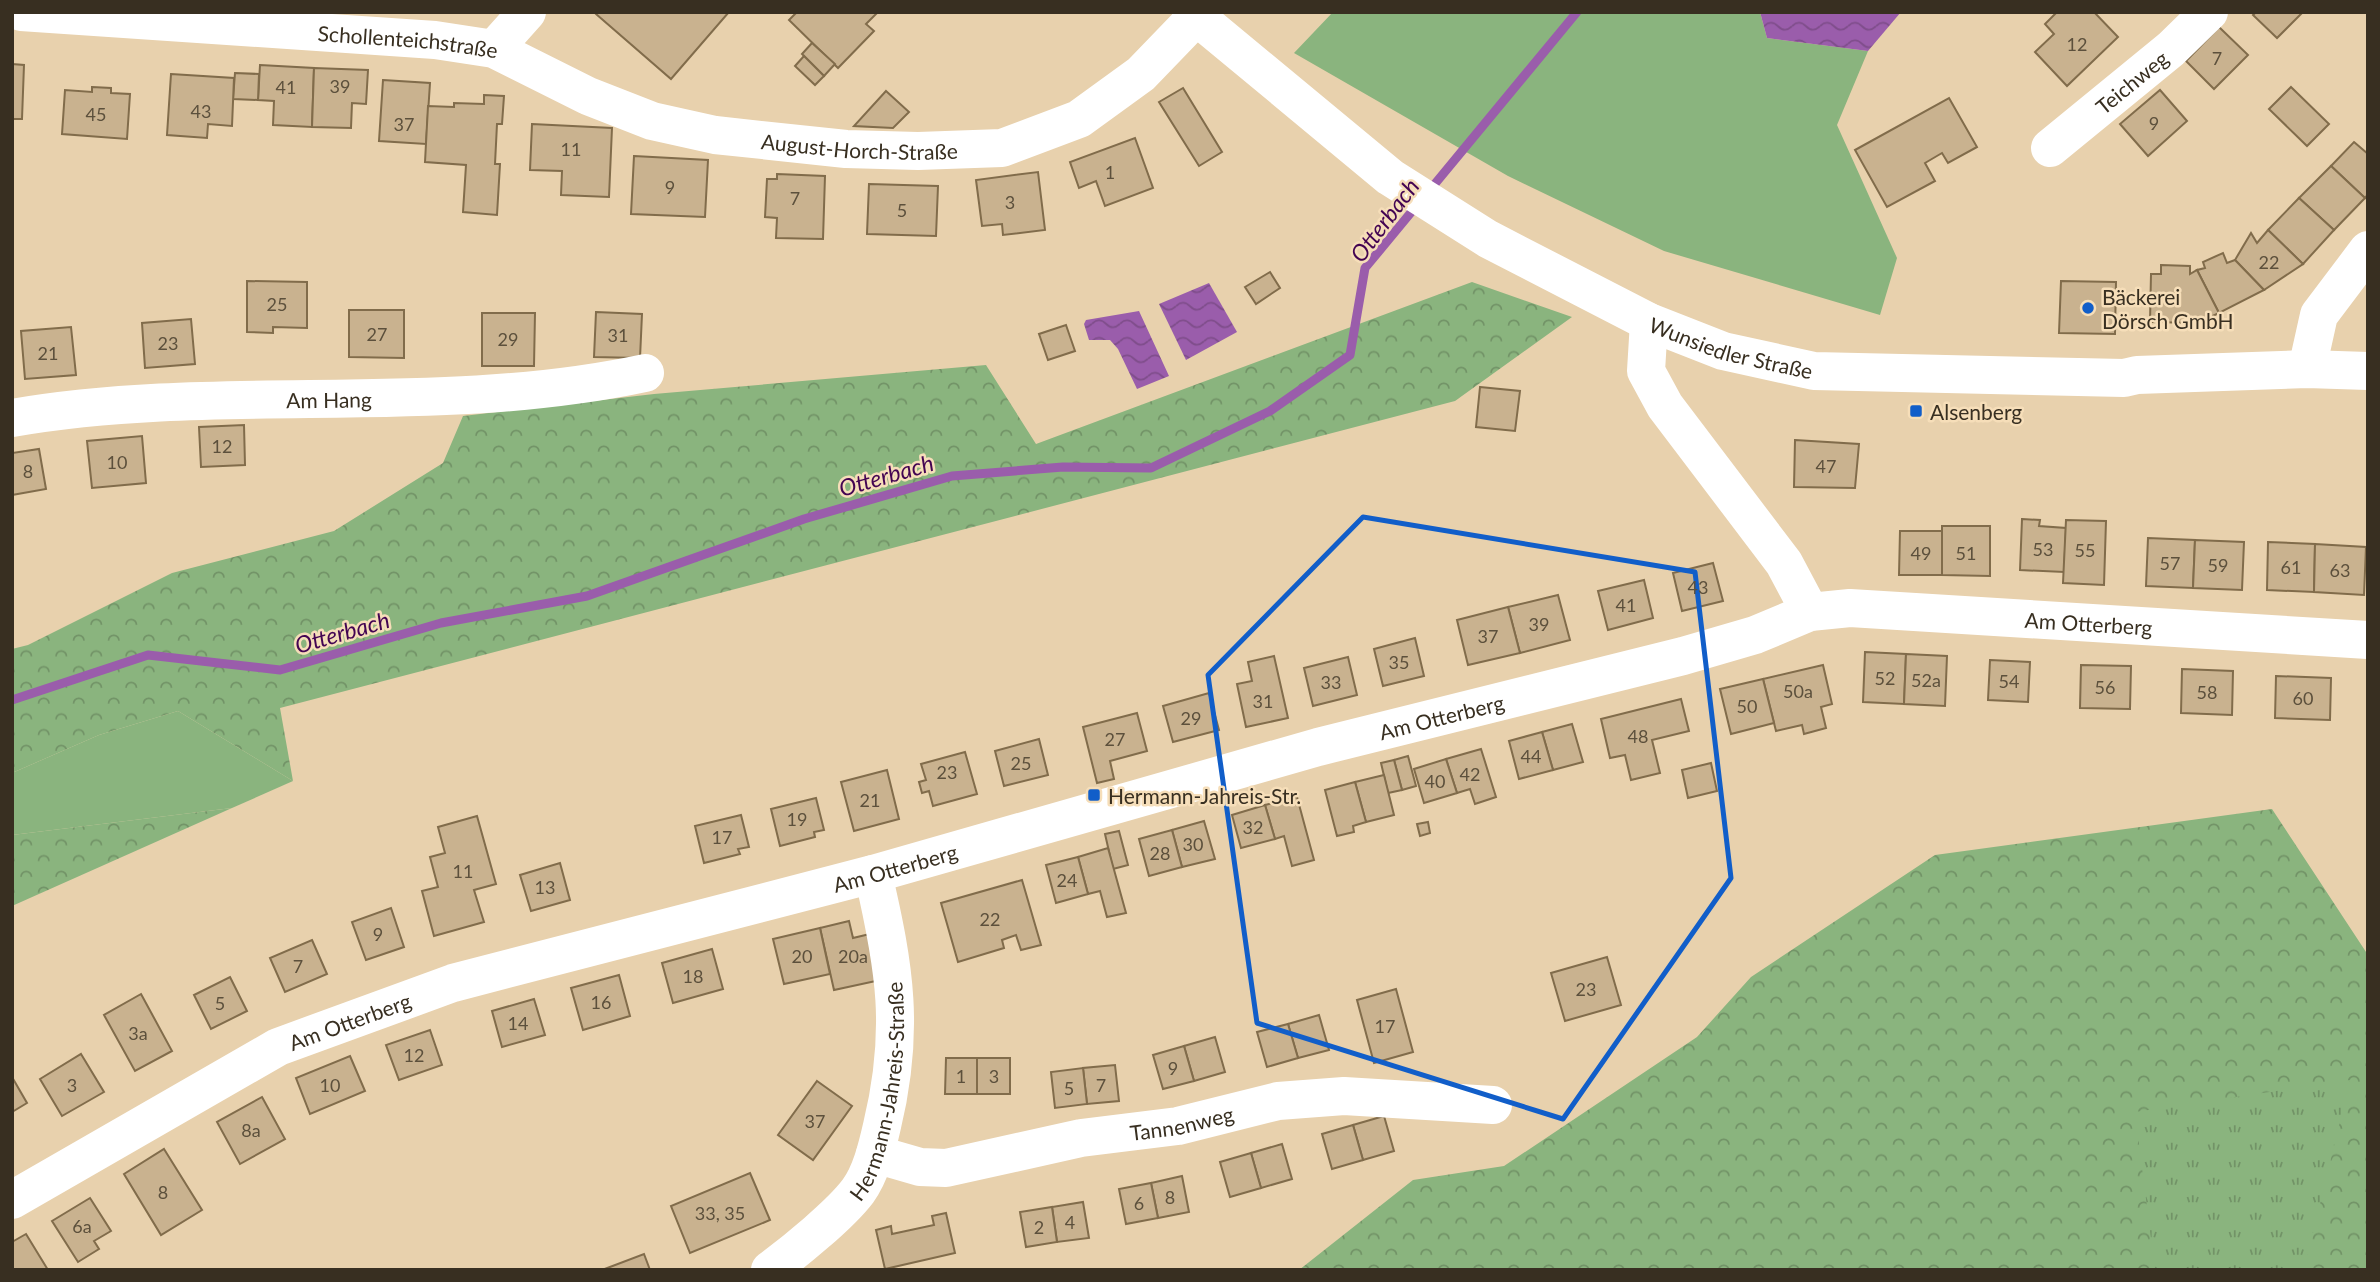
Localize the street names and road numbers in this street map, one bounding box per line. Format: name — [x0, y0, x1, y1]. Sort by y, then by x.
street label: Schollenteichstraße — [317, 20, 500, 62]
street label: Teichweg — [2090, 45, 2173, 118]
street label: August-Horch-Straße — [760, 128, 958, 164]
street label: Wunsiedler Straße — [1646, 311, 1815, 383]
street label: Am Hang — [286, 386, 372, 412]
street label: Am Otterberg — [2024, 606, 2153, 639]
street label: Am Otterberg — [1376, 689, 1506, 744]
street label: Am Otterberg — [830, 838, 960, 896]
street label: Hermann-Jahreis-Straße — [843, 981, 908, 1205]
street label: Am Otterberg — [285, 987, 414, 1055]
street label: Tannenweg — [1128, 1100, 1236, 1144]

